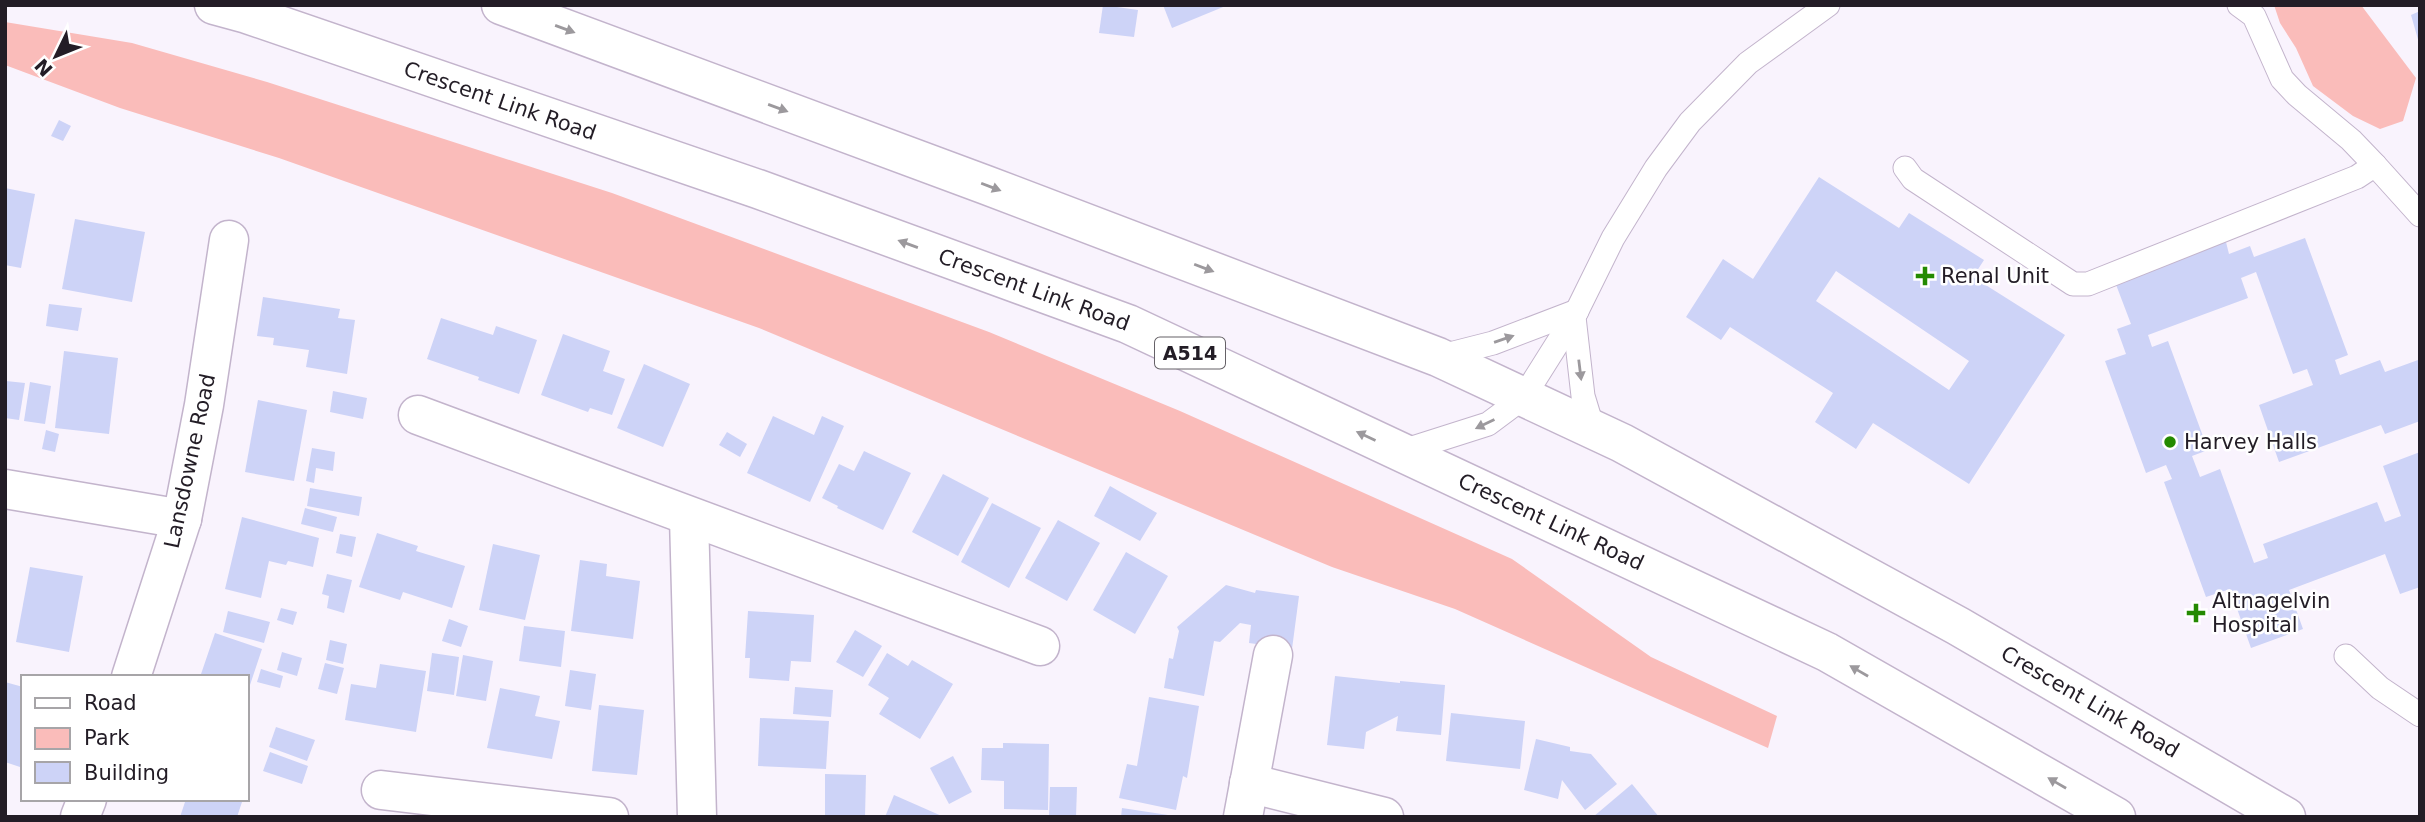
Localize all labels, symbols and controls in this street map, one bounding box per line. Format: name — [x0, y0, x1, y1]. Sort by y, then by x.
north arrow — [21, 21, 91, 91]
one-way arrow — [554, 24, 575, 35]
text: N — [30, 54, 57, 81]
street label: Crescent Link Road — [401, 57, 599, 145]
one-way arrow — [767, 103, 788, 114]
one-way arrow — [981, 182, 1002, 193]
one-way arrow — [898, 238, 919, 249]
street label: Crescent Link Road — [935, 244, 1133, 336]
one-way arrow — [1194, 263, 1215, 274]
place label: Renal Unit — [1941, 264, 2049, 288]
marker: Renal Unit — [1915, 266, 1935, 286]
one-way arrow — [1493, 334, 1514, 345]
road number: A514 — [1155, 338, 1225, 368]
one-way arrow — [1575, 359, 1586, 381]
street label: Lansdowne Road — [160, 372, 220, 550]
one-way arrow — [1475, 418, 1495, 429]
one-way arrow — [1356, 430, 1376, 442]
place label: Harvey Halls — [2184, 430, 2317, 454]
marker: Harvey Halls — [2162, 434, 2178, 450]
street label: Crescent Link Road — [1454, 468, 1648, 576]
place label: Altnagelvin Hospital — [2212, 589, 2330, 637]
marker: Altnagelvin Hospital — [2186, 603, 2206, 623]
street label: Crescent Link Road — [1997, 641, 2183, 763]
one-way arrow — [1849, 665, 1868, 677]
legend — [21, 675, 248, 801]
text: Road — [84, 691, 137, 715]
text: Park — [84, 726, 130, 750]
text: Building — [84, 761, 169, 785]
one-way arrow — [2047, 777, 2066, 789]

